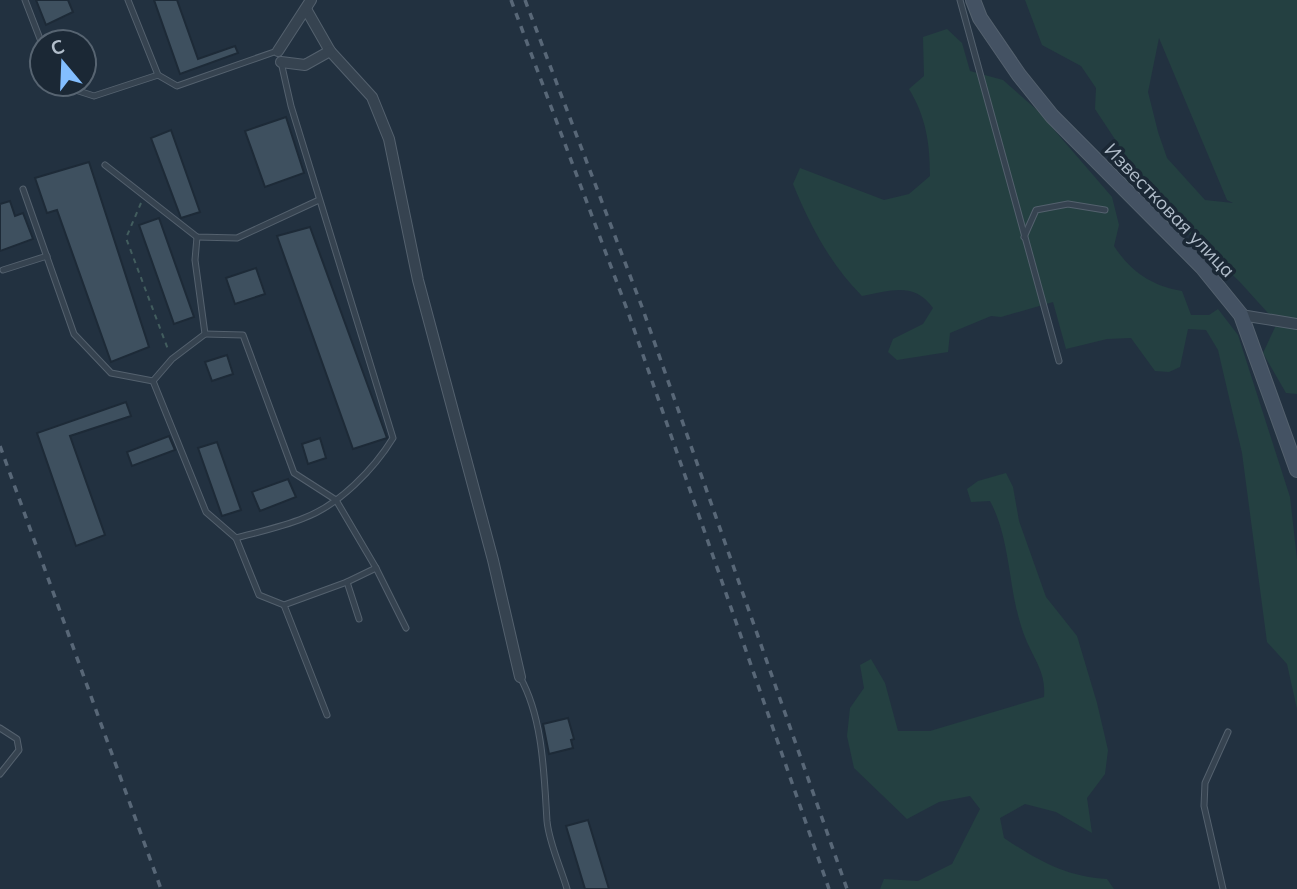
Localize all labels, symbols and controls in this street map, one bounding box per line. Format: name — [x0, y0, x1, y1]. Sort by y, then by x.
north arrow — [28, 28, 98, 98]
text: С — [47, 33, 68, 60]
street label: Известковая улица — [1100, 138, 1240, 282]

